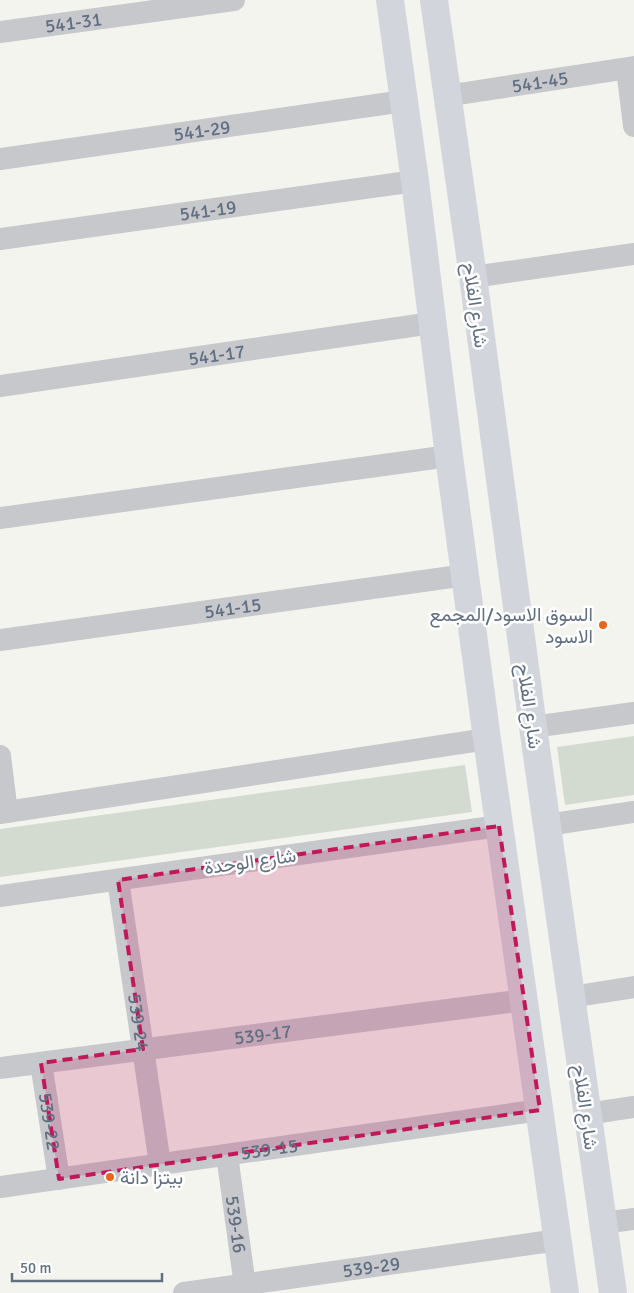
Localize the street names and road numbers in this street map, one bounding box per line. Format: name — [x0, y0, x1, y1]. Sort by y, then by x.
street label: 541-31 — [43, 7, 103, 39]
street label: 541-45 — [510, 66, 570, 99]
street label: 541-29 — [172, 115, 232, 147]
street label: 541-19 — [178, 195, 238, 227]
street label: شارع الفلاح — [457, 261, 493, 349]
street label: 541-17 — [187, 339, 247, 371]
street label: 541-15 — [203, 593, 263, 624]
street label: شارع الفلاح — [511, 662, 547, 750]
street label: شارع الوحدة — [203, 844, 298, 880]
street label: 539-24 — [122, 992, 154, 1053]
street label: 539-17 — [233, 1019, 293, 1051]
street label: شارع الفلاح — [567, 1063, 603, 1151]
street label: 539-22 — [33, 1091, 65, 1152]
street label: 539-15 — [239, 1134, 300, 1166]
street label: 539-16 — [220, 1194, 251, 1255]
street label: 539-29 — [341, 1252, 402, 1283]

